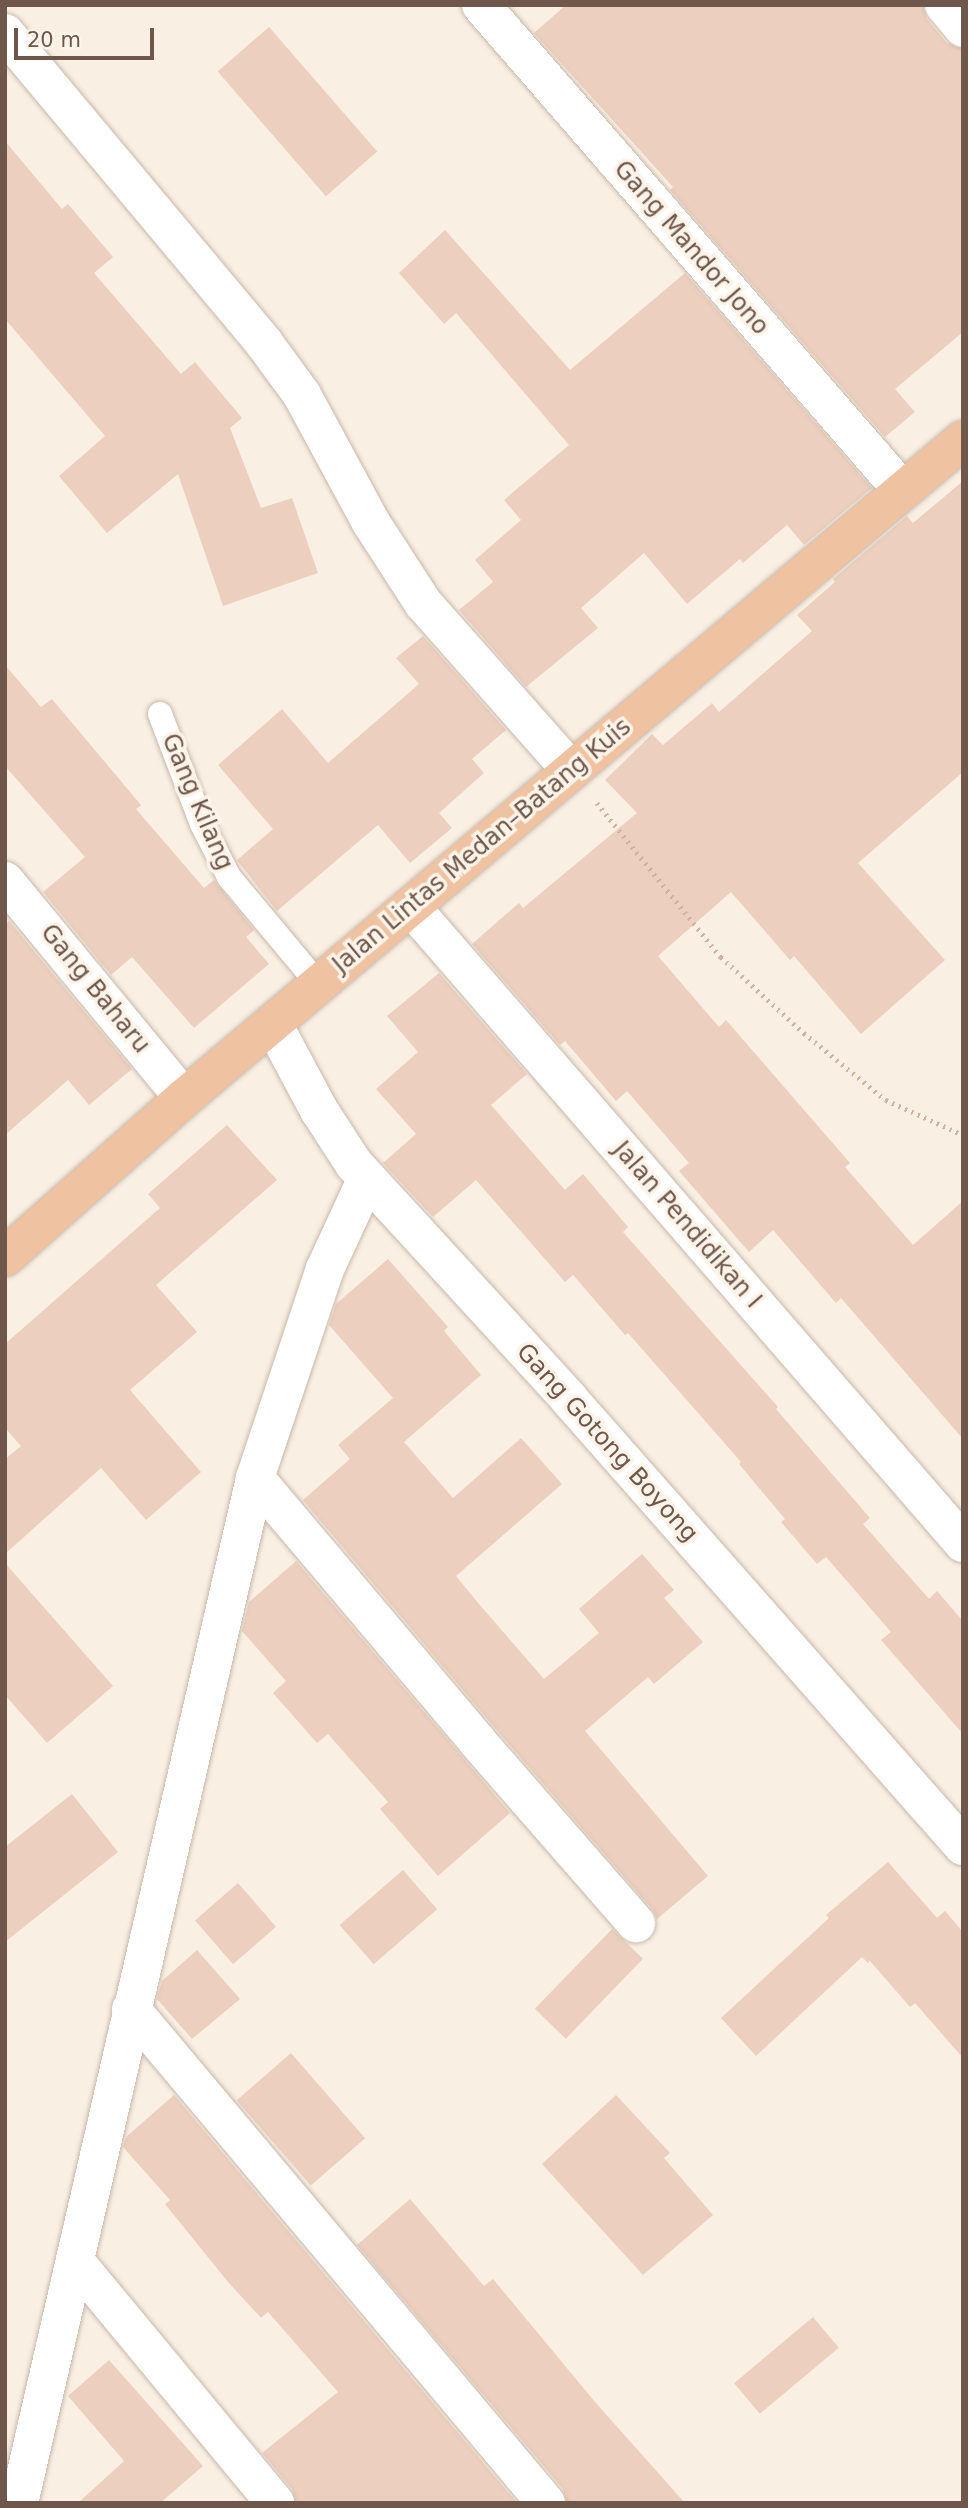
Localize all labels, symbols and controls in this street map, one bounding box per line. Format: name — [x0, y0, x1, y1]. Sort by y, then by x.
scale bar — [18, 14, 158, 58]
text: 20 m — [27, 28, 81, 52]
street label: Gang Mandor Jono — [608, 155, 774, 341]
street label: Jalan Lintas Medan–Batang Kuis — [327, 713, 637, 979]
street label: Gang Kilang — [155, 729, 239, 875]
street label: Gang Baharu — [34, 919, 156, 1059]
street label: Jalan Pendidikan I — [607, 1136, 767, 1314]
street label: Gang Gotong Boyong — [510, 1338, 704, 1548]

